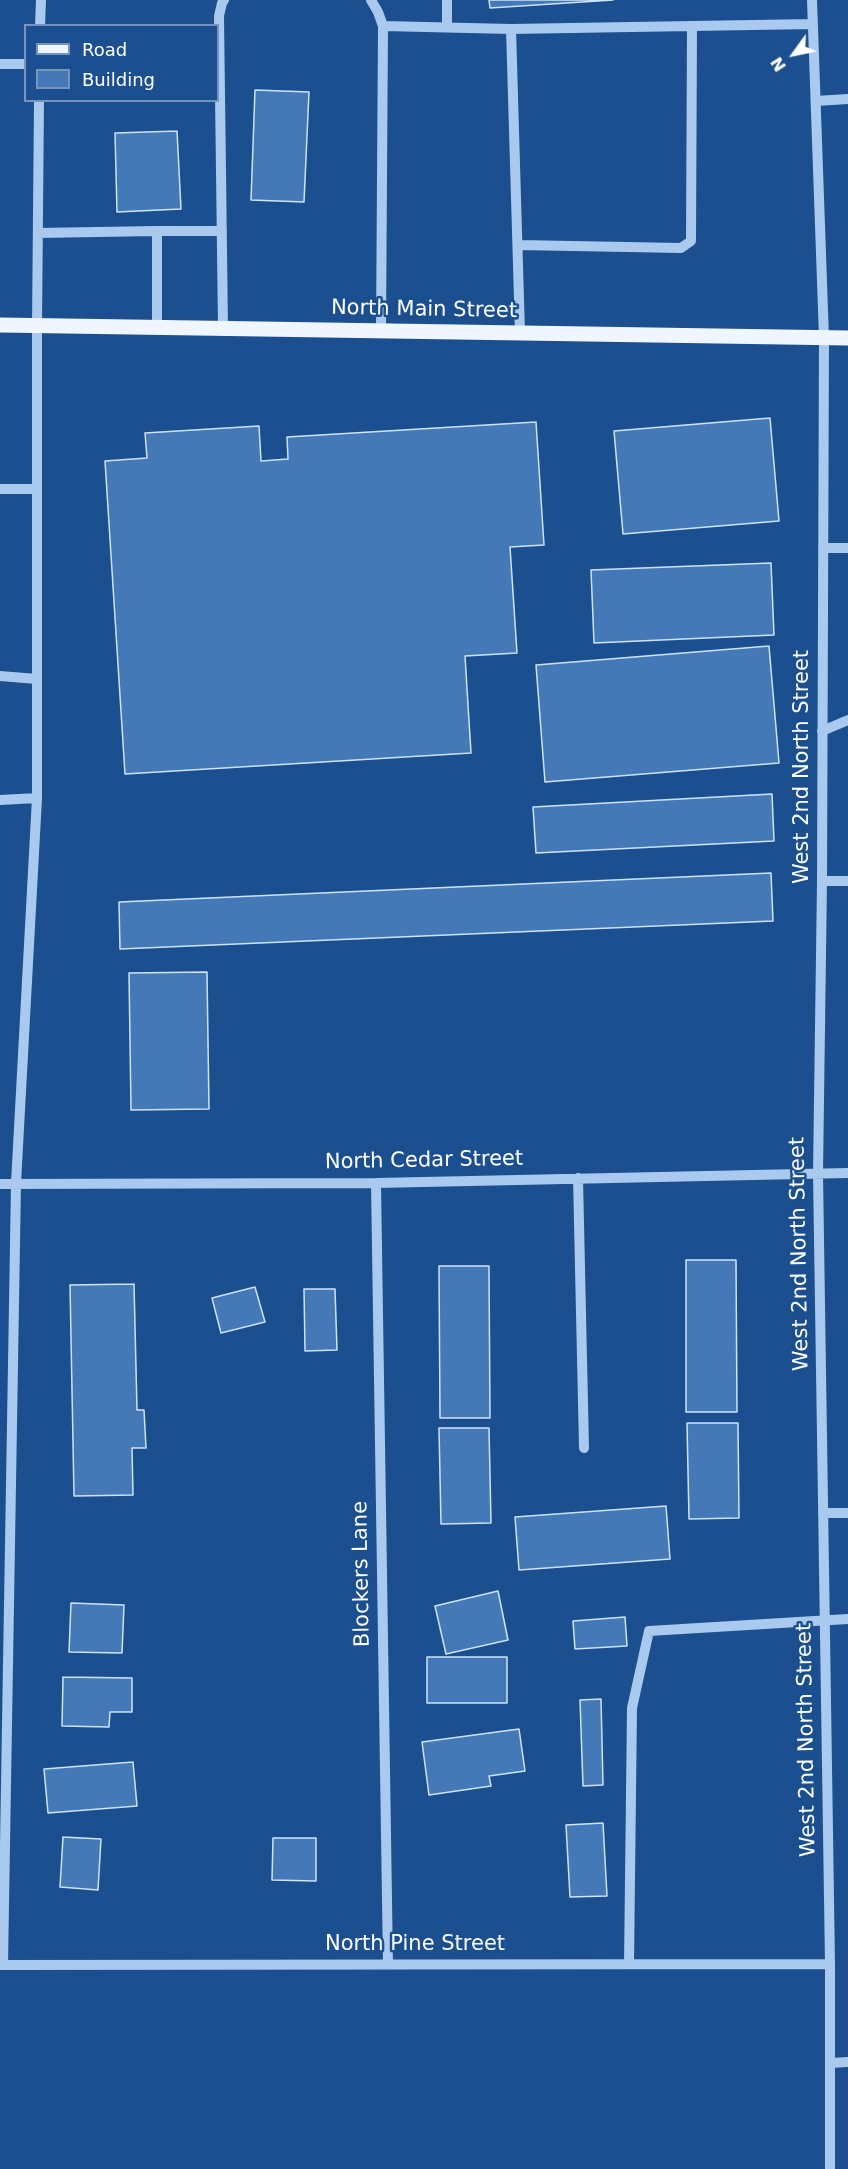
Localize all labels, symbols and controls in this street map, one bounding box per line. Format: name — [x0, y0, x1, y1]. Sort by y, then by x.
legend — [24, 24, 219, 102]
north arrow — [764, 24, 824, 84]
text: Road — [82, 39, 127, 60]
text: N — [767, 53, 790, 75]
text: Building — [82, 69, 155, 90]
street label: North Main Street — [331, 296, 517, 324]
street label: West 2nd North Street — [790, 650, 816, 884]
street label: West 2nd North Street — [785, 1137, 815, 1371]
street label: North Cedar Street — [325, 1147, 523, 1175]
street label: Blockers Lane — [348, 1501, 376, 1647]
street label: West 2nd North Street — [792, 1623, 822, 1857]
street label: North Pine Street — [325, 1932, 505, 1958]

